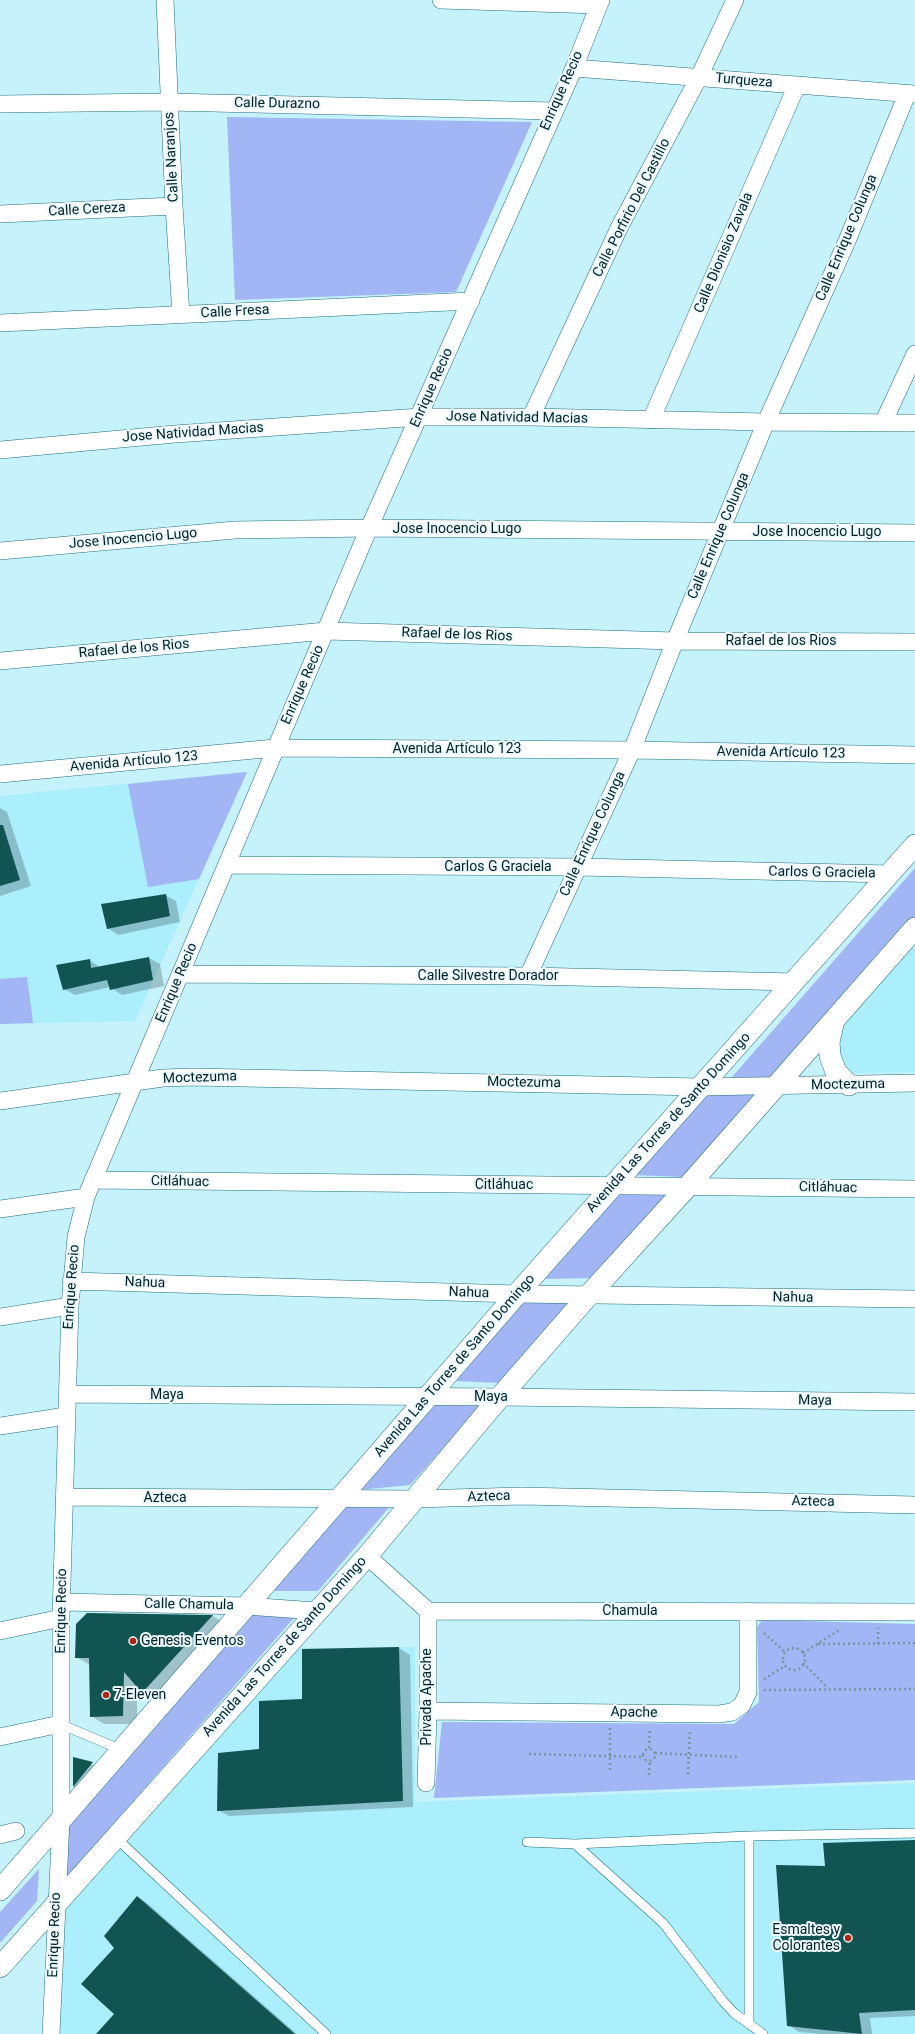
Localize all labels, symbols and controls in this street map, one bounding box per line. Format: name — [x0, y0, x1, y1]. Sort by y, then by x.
street label: Enrique Recio — [537, 49, 587, 133]
street label: Turqueza — [715, 70, 773, 92]
street label: Calle Durazno — [234, 95, 320, 113]
street label: Calle Naranjos — [161, 111, 183, 203]
street label: Calle Porfirio Del Castillo — [590, 136, 674, 280]
street label: Calle Enrique Colunga — [813, 172, 881, 304]
street label: Calle Dionisio Zavala — [691, 190, 757, 316]
street label: Calle Cereza — [48, 200, 126, 220]
street label: Calle Fresa — [200, 302, 270, 322]
street label: Enrique Recio — [407, 346, 457, 430]
street label: Jose Natividad Macias — [446, 408, 588, 428]
street label: Jose Natividad Macias — [122, 420, 264, 446]
street label: Calle Enrique Colunga — [685, 470, 753, 602]
street label: Jose Inocencio Lugo — [393, 521, 521, 537]
street label: Jose Inocencio Lugo — [753, 524, 881, 540]
street label: Jose Inocencio Lugo — [68, 525, 198, 553]
street label: Rafael de los Rios — [401, 625, 513, 645]
street label: Rafael de los Rios — [725, 633, 837, 649]
street label: Rafael de los Rios — [78, 636, 190, 662]
street label: Enrique Recio — [278, 643, 328, 727]
street label: Avenida Artículo 123 — [393, 741, 521, 757]
street label: Avenida Artículo 123 — [716, 743, 846, 763]
street label: Avenida Artículo 123 — [69, 748, 199, 776]
street label: Calle Enrique Colunga — [557, 769, 629, 899]
street label: Carlos G Graciela — [444, 859, 552, 875]
street label: Carlos G Graciela — [768, 864, 876, 882]
street label: Enrique Recio — [153, 941, 201, 1025]
street label: Calle Silvestre Dorador — [418, 968, 558, 984]
street label: Avenida Las Torres de Santo Domingo — [584, 1029, 754, 1217]
street label: Moctezuma — [163, 1068, 237, 1088]
street label: Moctezuma — [487, 1074, 561, 1092]
street label: Moctezuma — [811, 1076, 885, 1094]
street label: Citláhuac — [151, 1173, 209, 1191]
street label: Citláhuac — [475, 1177, 533, 1193]
street label: Citláhuac — [799, 1179, 857, 1197]
street label: Enrique Recio — [61, 1244, 83, 1330]
street label: Avenida Las Torres de Santo Domingo — [371, 1271, 539, 1461]
street label: Nahua — [124, 1274, 166, 1292]
street label: Nahua — [448, 1284, 490, 1302]
street label: Nahua — [773, 1289, 813, 1307]
street label: Maya — [150, 1387, 184, 1403]
street label: Maya — [474, 1389, 508, 1405]
street label: Maya — [798, 1392, 832, 1410]
street label: Azteca — [467, 1488, 511, 1506]
street label: Azteca — [143, 1490, 187, 1506]
street label: Azteca — [791, 1493, 835, 1511]
street label: Avenida Las Torres de Santo Domingo — [200, 1553, 370, 1741]
street label: Enrique Recio — [53, 1568, 71, 1654]
street label: Calle Chamula — [144, 1596, 234, 1614]
street label: Chamula — [602, 1603, 658, 1619]
place label: Genesis Eventos — [141, 1633, 244, 1649]
marker: Genesis Eventos — [128, 1636, 138, 1646]
street label: Privada Apache — [419, 1648, 435, 1746]
place label: 7-Eleven — [114, 1687, 166, 1703]
marker: 7-Eleven — [101, 1690, 111, 1700]
street label: Apache — [610, 1704, 658, 1722]
street label: Enrique Recio — [45, 1892, 65, 1978]
place label: Esmaltes y Colorantes — [772, 1922, 840, 1954]
marker: Esmaltes y Colorantes — [843, 1933, 853, 1943]

